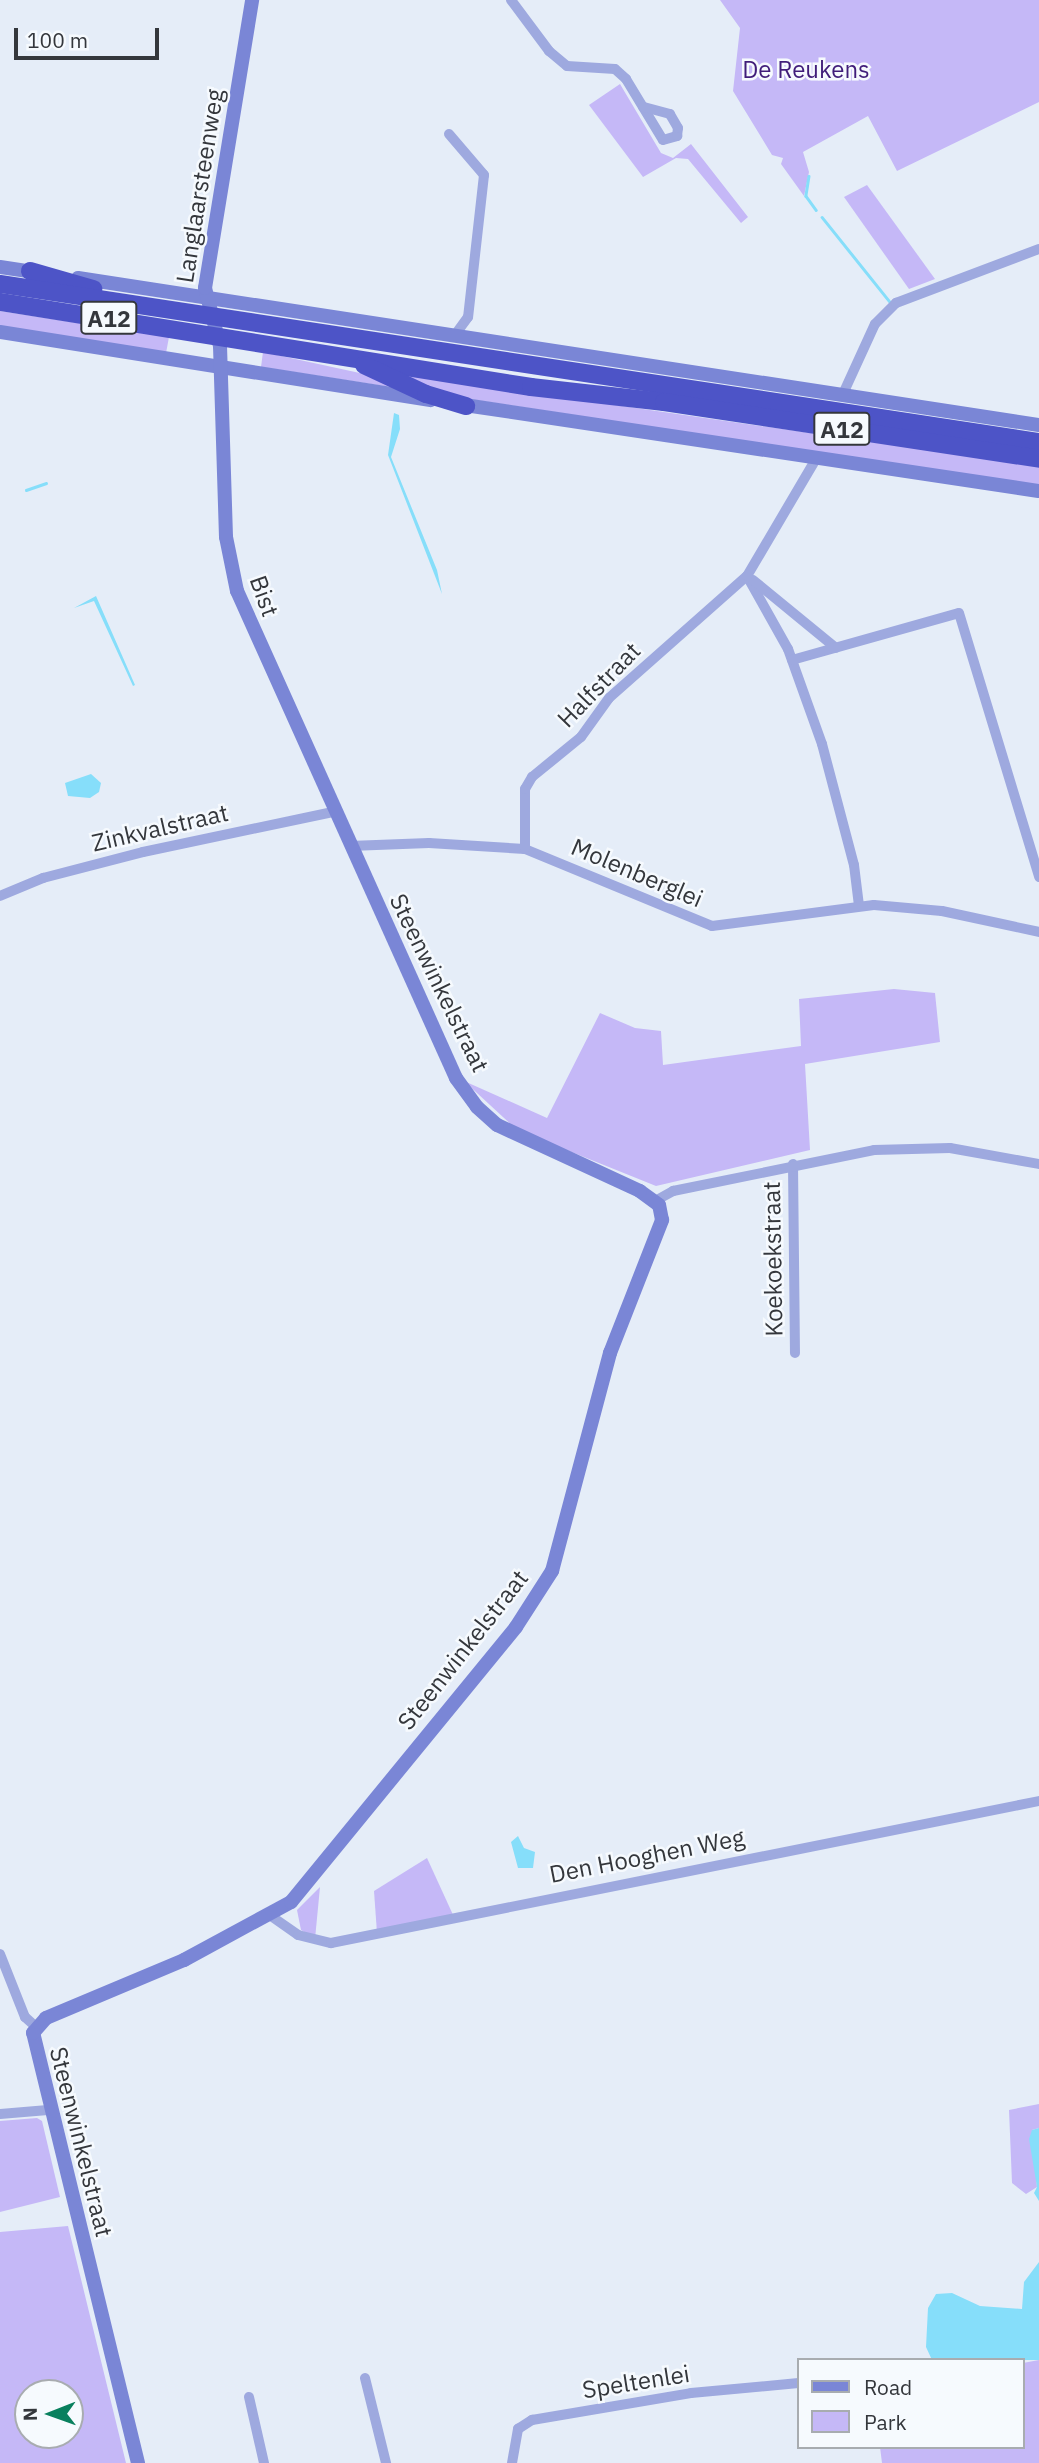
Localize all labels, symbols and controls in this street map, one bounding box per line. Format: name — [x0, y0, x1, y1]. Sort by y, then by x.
scale bar — [18, 14, 163, 58]
text: 100 m — [27, 26, 88, 54]
park label: De Reukens — [742, 56, 870, 84]
street label: Langlaarsteenweg — [170, 87, 230, 285]
road number: A12 — [79, 298, 139, 338]
road number: A12 — [812, 410, 872, 448]
street label: Bist — [243, 572, 285, 620]
street label: Halfstraat — [552, 637, 646, 733]
street label: Zinkvalstraat — [89, 798, 231, 858]
street label: Molenberglei — [567, 832, 707, 914]
street label: Steenwinkelstraat — [383, 889, 495, 1077]
street label: Koekoekstraat — [757, 1181, 789, 1337]
street label: Steenwinkelstraat — [392, 1564, 534, 1736]
street label: Den Hooghen Weg — [547, 1823, 747, 1889]
street label: Steenwinkelstraat — [43, 2044, 119, 2240]
legend — [797, 2358, 1025, 2449]
street label: Speltenlei — [580, 2359, 692, 2405]
text: Road — [864, 2373, 912, 2401]
north arrow — [14, 2379, 84, 2449]
text: N — [18, 2407, 42, 2421]
text: Park — [864, 2408, 907, 2436]

